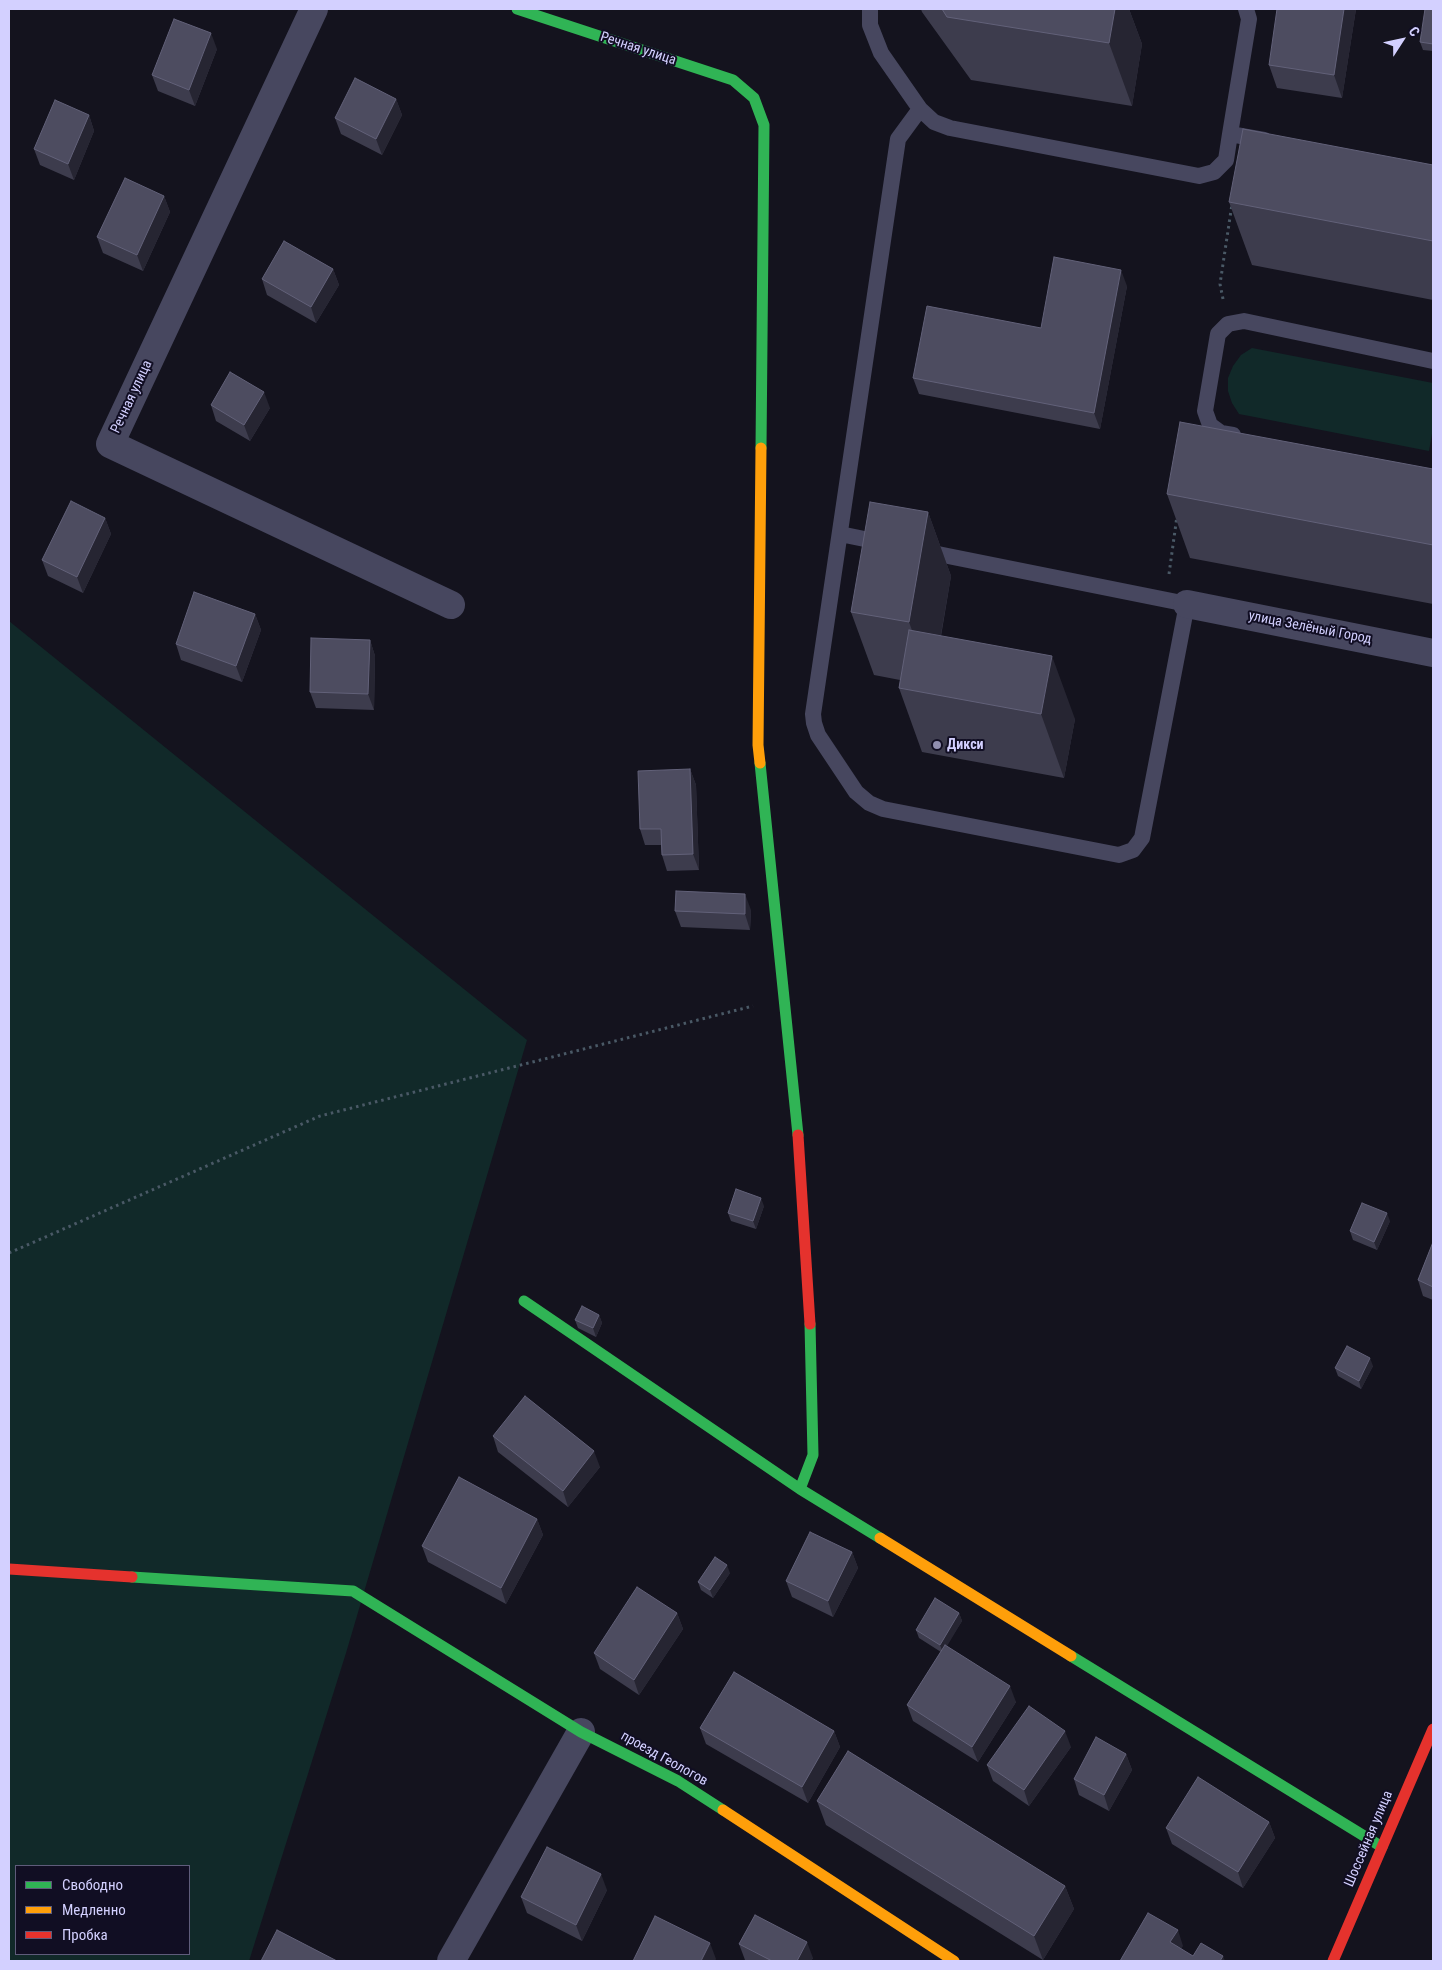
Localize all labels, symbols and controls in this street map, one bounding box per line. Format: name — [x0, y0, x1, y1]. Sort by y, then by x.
north arrow — [1377, 15, 1427, 65]
text: С — [1405, 24, 1423, 39]
street label: Речная улица — [598, 29, 678, 69]
street label: Речная улица — [108, 358, 156, 436]
street label: улица Зелёный Город — [1247, 608, 1373, 648]
place label: Дикси — [947, 737, 984, 753]
marker: Дикси — [931, 739, 943, 751]
street label: проезд Геологов — [618, 1728, 710, 1790]
street label: Шоссейная улица — [1341, 1788, 1397, 1890]
legend — [15, 1865, 190, 1955]
text: Свободно — [62, 1876, 123, 1894]
text: Медленно — [62, 1901, 126, 1919]
text: Пробка — [62, 1926, 108, 1944]

